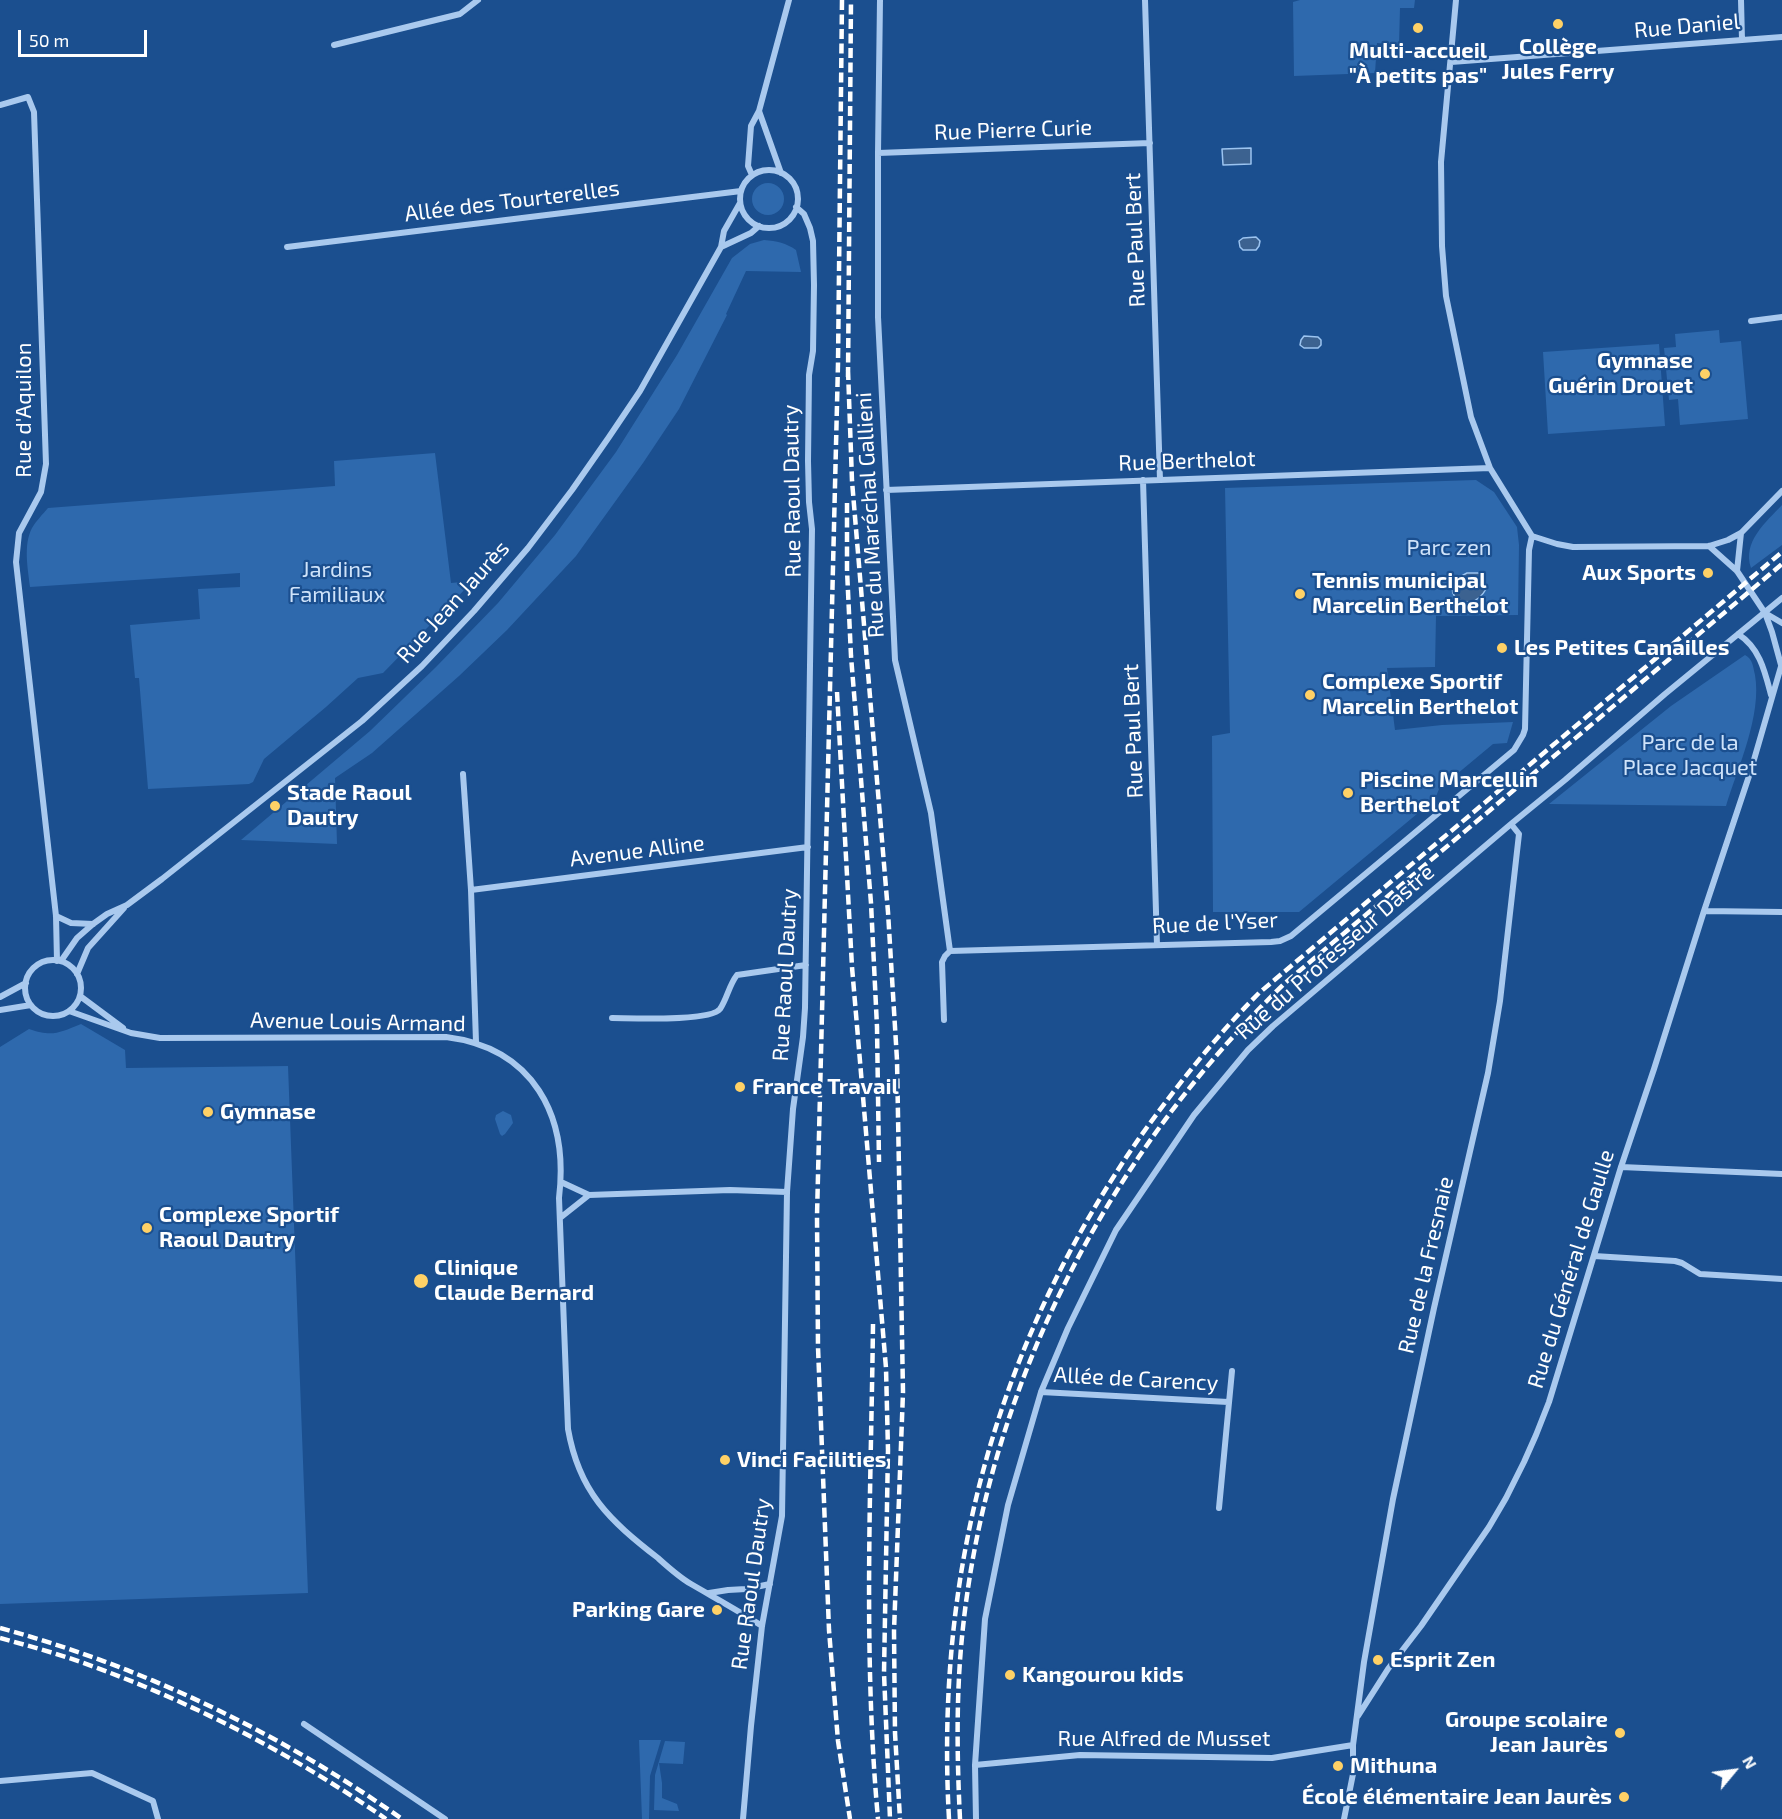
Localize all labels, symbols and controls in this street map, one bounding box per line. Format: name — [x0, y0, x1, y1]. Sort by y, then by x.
street label: Rue Daniel — [1633, 8, 1741, 44]
marker: Collège Jules Ferry — [1551, 17, 1565, 31]
scale bar — [21, 18, 150, 56]
marker: Multi-accueil "À petits pas" — [1411, 21, 1425, 35]
text: 50 m — [29, 29, 69, 51]
place label: Collège Jules Ferry — [1502, 34, 1614, 86]
place label: Multi-accueil "À petits pas" — [1349, 38, 1487, 90]
street label: Rue Pierre Curie — [933, 114, 1093, 146]
street label: Rue Paul Bert — [1119, 172, 1151, 308]
street label: Allée des Tourterelles — [403, 175, 621, 227]
street label: Rue d'Aquilon — [11, 342, 37, 478]
place label: Gymnase Guérin Drouet — [1548, 348, 1693, 400]
marker: Gymnase Guérin Drouet — [1698, 367, 1712, 381]
street label: Rue du Maréchal Gallieni — [850, 391, 890, 639]
street label: Rue Raoul Dautry — [777, 404, 807, 578]
street label: Rue Berthelot — [1118, 445, 1256, 477]
street label: Rue Jean Jaurès — [391, 535, 515, 669]
park label: Parc zen — [1407, 535, 1491, 561]
park label: Jardins Familiaux — [289, 557, 385, 608]
place label: Aux Sports — [1582, 560, 1696, 586]
marker: Aux Sports — [1701, 566, 1715, 580]
place label: Tennis municipal Marcelin Berthelot — [1312, 568, 1508, 620]
marker: Tennis municipal Marcelin Berthelot — [1293, 587, 1307, 601]
place label: Les Petites Canailles — [1514, 635, 1729, 661]
marker: Les Petites Canailles — [1495, 641, 1509, 655]
street label: Rue Paul Bert — [1117, 663, 1149, 799]
place label: Complexe Sportif Marcelin Berthelot — [1322, 669, 1518, 720]
marker: Complexe Sportif Marcelin Berthelot — [1303, 688, 1317, 702]
park label: Parc de la Place Jacquet — [1623, 730, 1757, 782]
place label: Piscine Marcellin Berthelot — [1360, 767, 1538, 818]
place label: Stade Raoul Dautry — [287, 780, 412, 831]
marker: Piscine Marcellin Berthelot — [1341, 786, 1355, 800]
marker: Stade Raoul Dautry — [268, 799, 282, 813]
street label: Avenue Alline — [568, 830, 706, 872]
street label: Rue du Professeur Dastre — [1231, 859, 1439, 1045]
street label: Rue Raoul Dautry — [767, 888, 803, 1062]
street label: Rue de l'Yser — [1151, 907, 1279, 939]
street label: Avenue Louis Armand — [250, 1007, 466, 1037]
place label: France Travail — [752, 1074, 899, 1100]
marker: France Travail — [733, 1080, 747, 1094]
place label: Gymnase — [220, 1099, 316, 1125]
marker: Gymnase — [201, 1105, 215, 1119]
street label: Rue du Général de Gaulle — [1522, 1147, 1620, 1391]
street label: Rue de la Fresnaie — [1393, 1174, 1459, 1356]
place label: Complexe Sportif Raoul Dautry — [159, 1202, 339, 1254]
marker: Complexe Sportif Raoul Dautry — [140, 1221, 154, 1235]
place label: Clinique Claude Bernard — [434, 1255, 594, 1306]
marker: Clinique Claude Bernard — [412, 1272, 430, 1290]
street label: Allée de Carency — [1053, 1362, 1219, 1396]
place label: Vinci Facilities — [737, 1447, 886, 1473]
marker: Vinci Facilities — [718, 1453, 732, 1467]
street label: Rue Raoul Dautry — [726, 1496, 776, 1672]
place label: Parking Gare — [572, 1597, 705, 1623]
marker: Parking Gare — [710, 1603, 724, 1617]
place label: Esprit Zen — [1390, 1647, 1495, 1673]
marker: Esprit Zen — [1371, 1653, 1385, 1667]
place label: Kangourou kids — [1022, 1662, 1184, 1688]
marker: Kangourou kids — [1003, 1668, 1017, 1682]
place label: Groupe scolaire Jean Jaurès — [1445, 1707, 1608, 1759]
street label: Rue Alfred de Musset — [1058, 1726, 1270, 1752]
marker: Groupe scolaire Jean Jaurès — [1613, 1726, 1627, 1740]
north arrow — [1704, 1741, 1764, 1801]
text: N — [1739, 1752, 1761, 1772]
place label: Mithuna — [1350, 1753, 1437, 1779]
marker: Mithuna — [1331, 1759, 1345, 1773]
place label: École élémentaire Jean Jaurès — [1302, 1784, 1612, 1810]
marker: École élémentaire Jean Jaurès — [1617, 1790, 1631, 1804]

